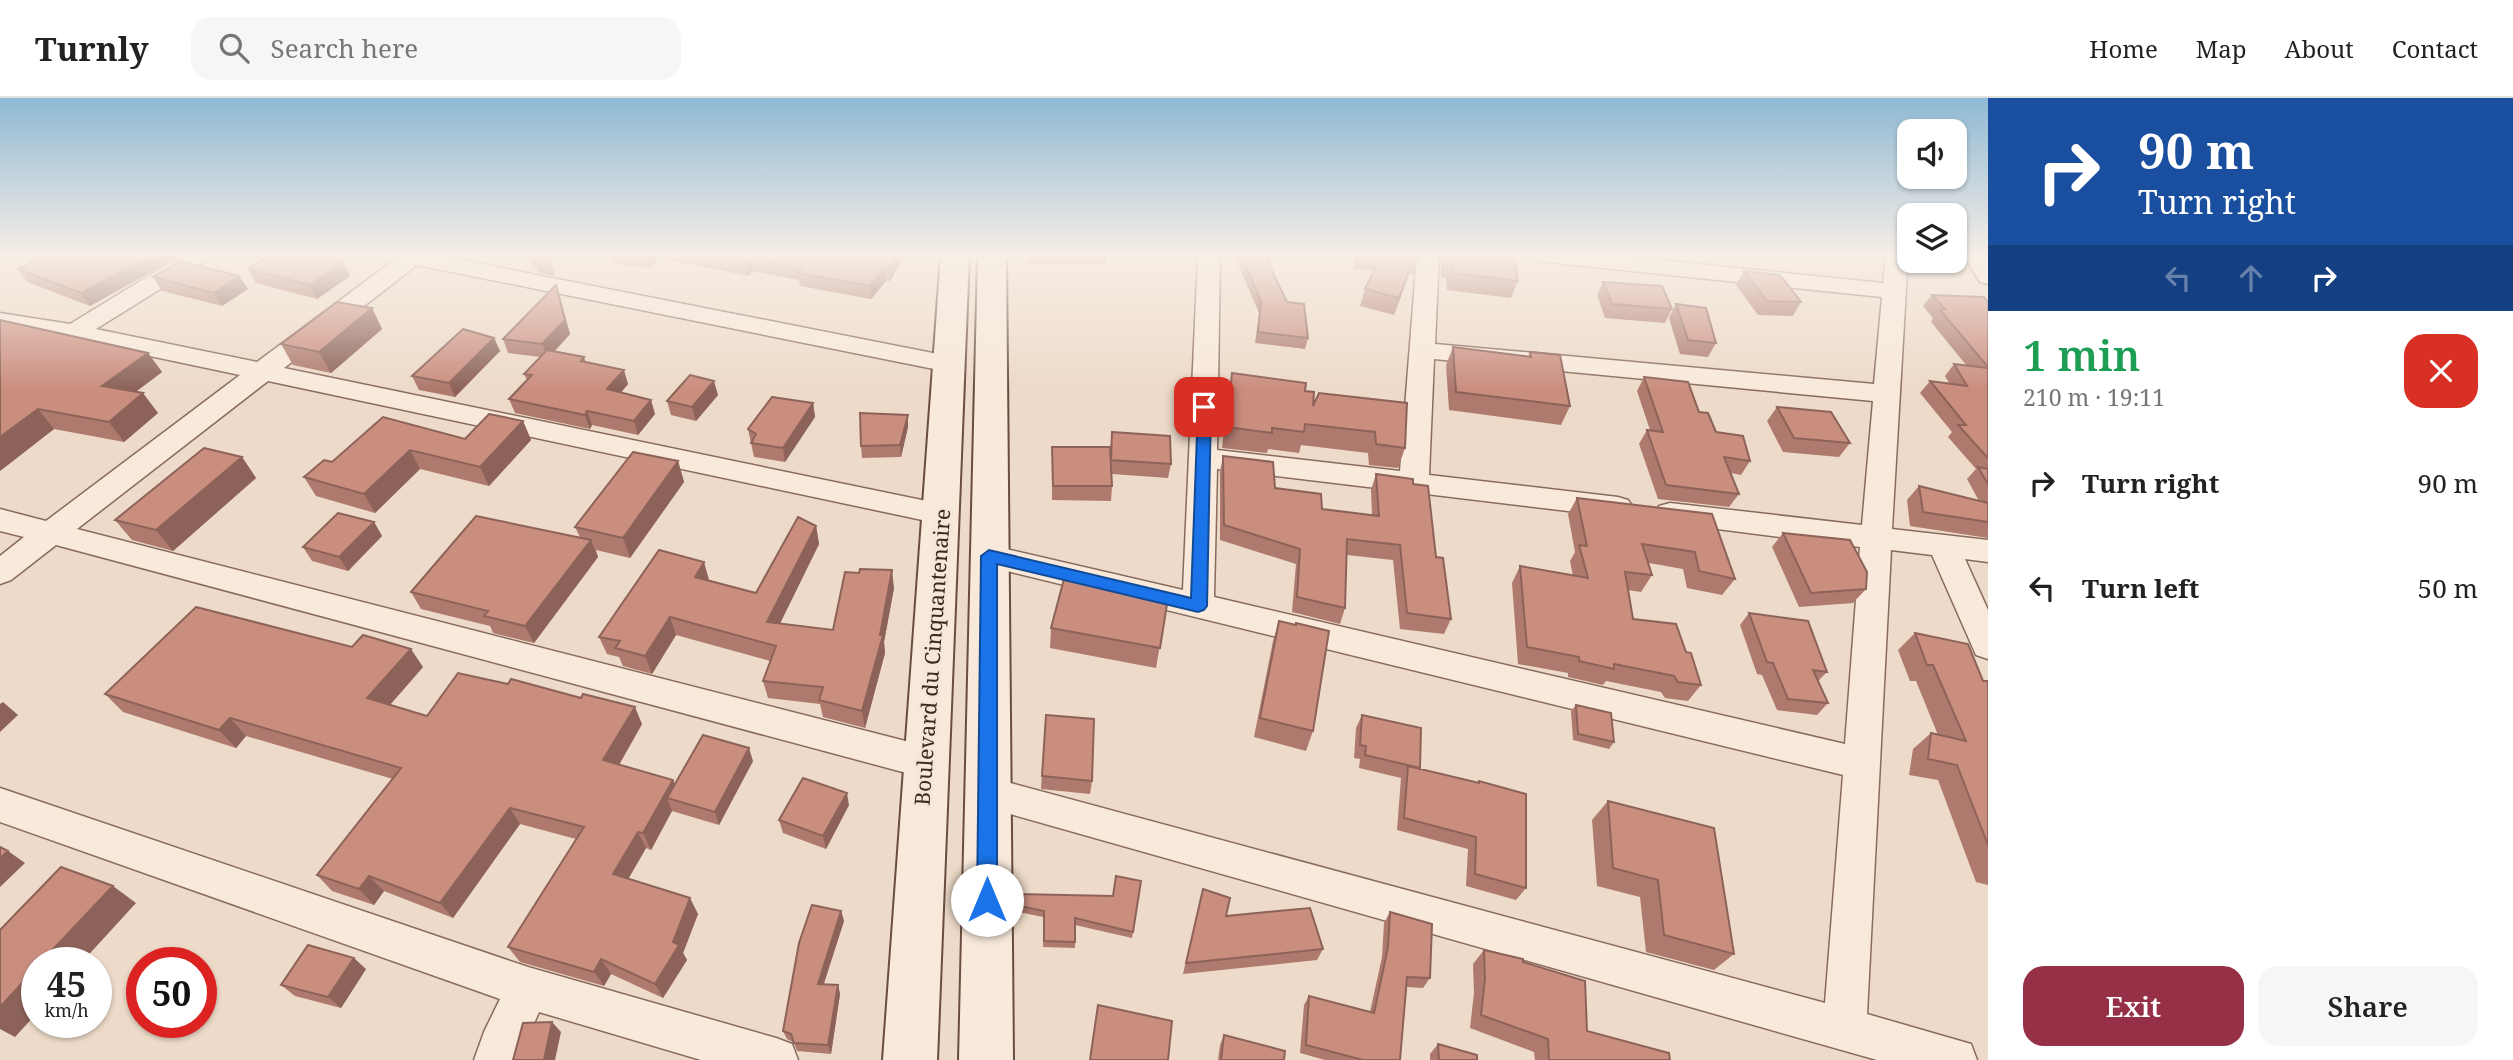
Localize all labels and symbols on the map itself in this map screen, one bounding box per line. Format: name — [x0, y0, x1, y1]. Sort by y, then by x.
pin — [1174, 377, 1234, 437]
street label: Boulevard du Cinquantenaire — [908, 508, 956, 806]
position arrow — [950, 863, 1024, 937]
speed limit sign: 50 — [126, 947, 217, 1038]

